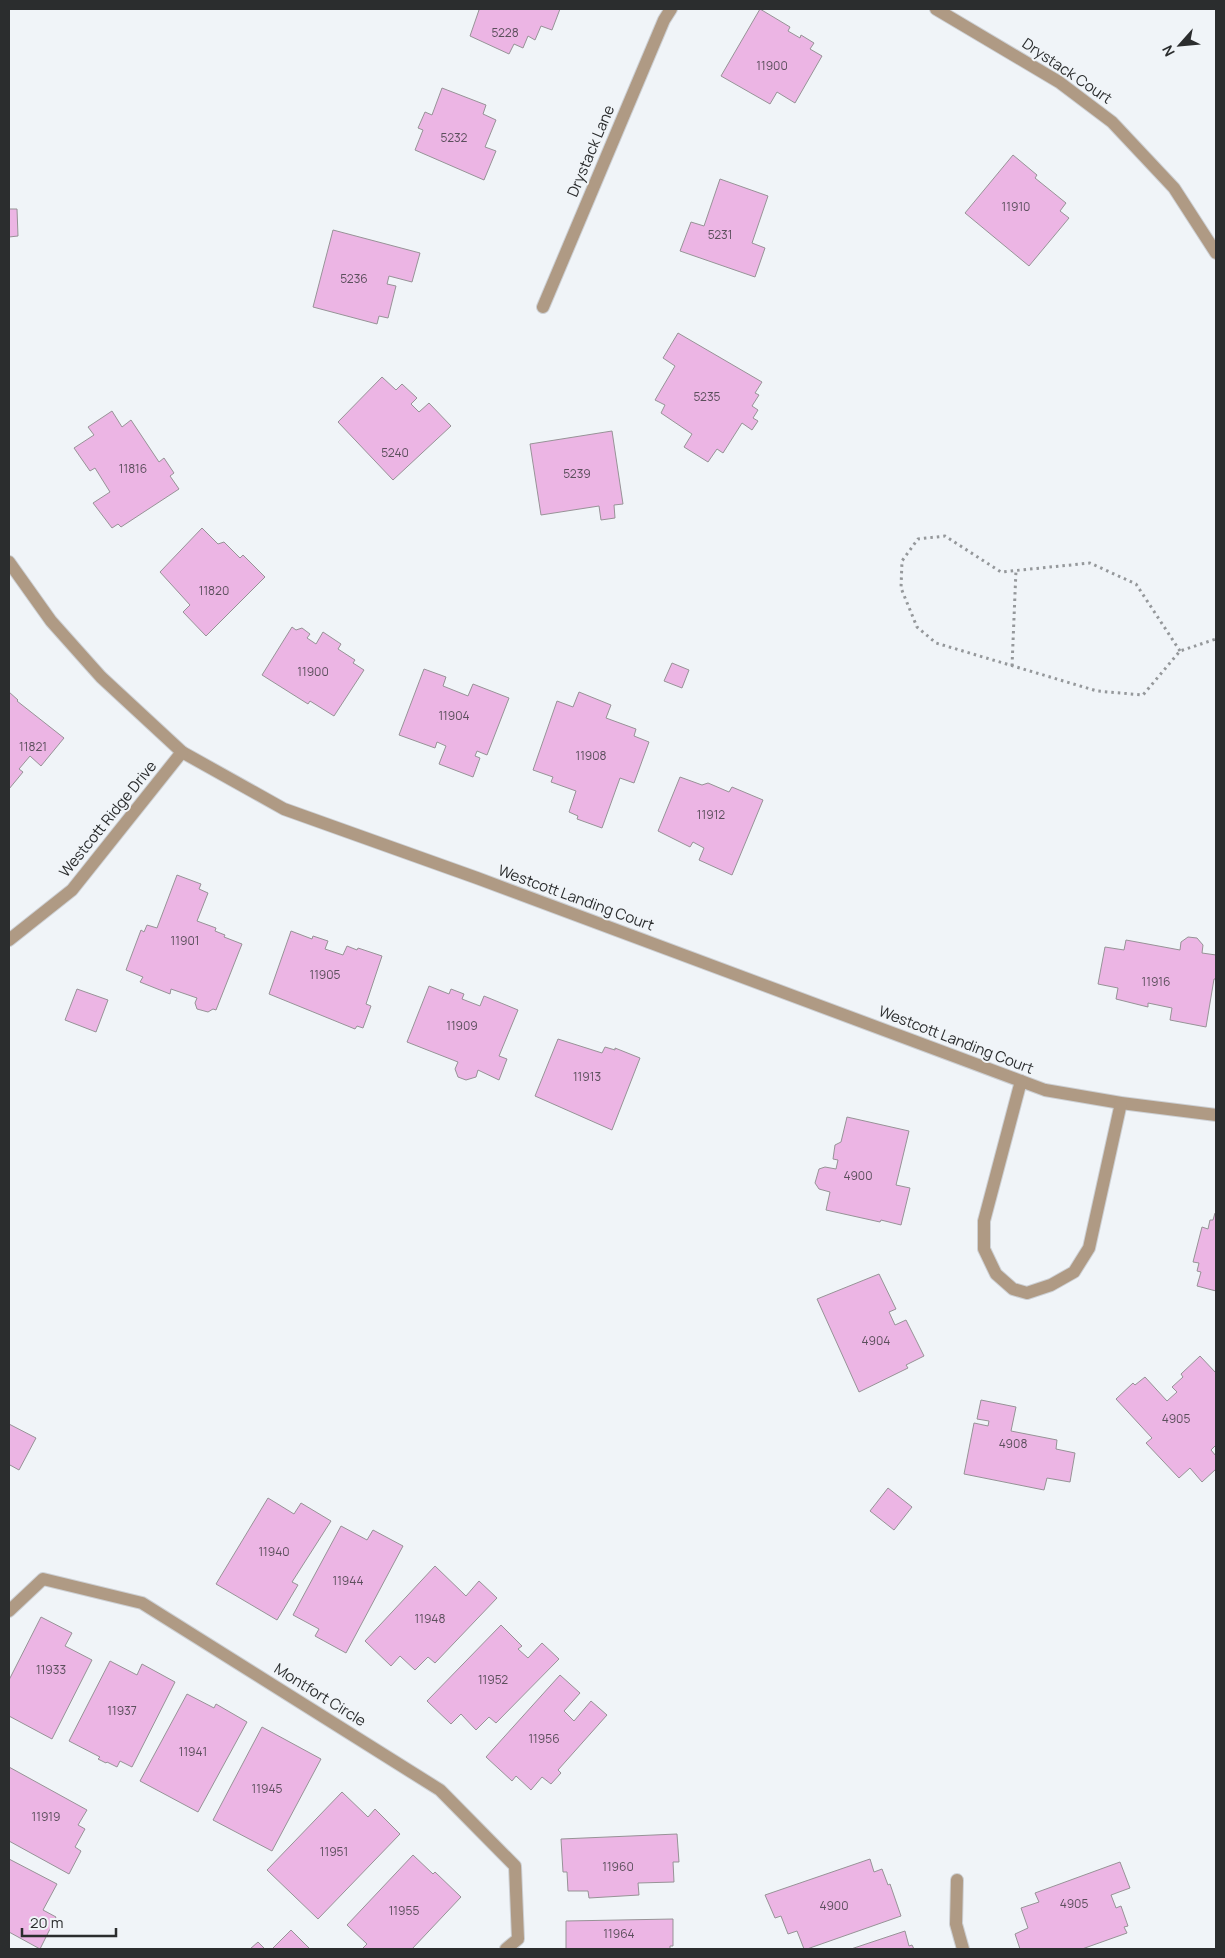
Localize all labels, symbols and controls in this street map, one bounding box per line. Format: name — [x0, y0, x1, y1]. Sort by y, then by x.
north arrow — [1155, 20, 1205, 70]
house number: 5228 — [491, 24, 519, 41]
street label: Drystack Court — [1018, 33, 1116, 108]
text: N — [1157, 42, 1179, 60]
house number: 11900 — [756, 57, 788, 74]
street label: Drystack Lane — [562, 101, 619, 200]
house number: 5232 — [441, 129, 468, 146]
house number: 11910 — [1002, 198, 1030, 215]
house number: 5231 — [708, 226, 732, 243]
house number: 5236 — [340, 270, 368, 287]
house number: 5235 — [694, 388, 721, 405]
house number: 5240 — [381, 444, 409, 461]
house number: 11816 — [119, 460, 147, 477]
house number: 5239 — [563, 465, 591, 482]
house number: 11820 — [199, 582, 229, 599]
house number: 11900 — [297, 663, 329, 680]
house number: 11904 — [438, 707, 470, 724]
house number: 11821 — [19, 738, 47, 755]
house number: 11908 — [575, 747, 607, 764]
street label: Westcott Ridge Drive — [54, 756, 161, 881]
house number: 11912 — [697, 806, 725, 823]
street label: Westcott Landing Court — [495, 860, 657, 936]
house number: 11901 — [171, 932, 199, 949]
house number: 11905 — [309, 966, 341, 983]
house number: 11916 — [1142, 973, 1170, 990]
street label: Westcott Landing Court — [876, 1000, 1037, 1079]
house number: 11909 — [446, 1017, 478, 1034]
house number: 11913 — [573, 1068, 601, 1085]
house number: 4900 — [843, 1167, 873, 1184]
house number: 4904 — [862, 1332, 890, 1349]
house number: 4905 — [1162, 1410, 1190, 1427]
house number: 4908 — [999, 1435, 1027, 1452]
house number: 11940 — [258, 1543, 290, 1560]
house number: 11944 — [332, 1572, 364, 1589]
house number: 11948 — [415, 1610, 445, 1627]
street label: Montfort Circle — [270, 1658, 370, 1731]
house number: 11933 — [36, 1661, 66, 1678]
house number: 11952 — [478, 1671, 508, 1688]
house number: 11937 — [107, 1702, 137, 1719]
house number: 11956 — [528, 1730, 560, 1747]
house number: 11941 — [179, 1743, 207, 1760]
house number: 11945 — [252, 1780, 282, 1797]
house number: 11919 — [32, 1808, 60, 1825]
house number: 11951 — [320, 1843, 348, 1860]
house number: 11960 — [602, 1858, 634, 1875]
house number: 4905 — [1060, 1895, 1088, 1912]
house number: 4900 — [819, 1897, 849, 1914]
house number: 11955 — [389, 1902, 419, 1919]
scale bar — [22, 1906, 116, 1938]
text: 20 m — [30, 1912, 63, 1933]
house number: 11964 — [603, 1925, 635, 1942]

